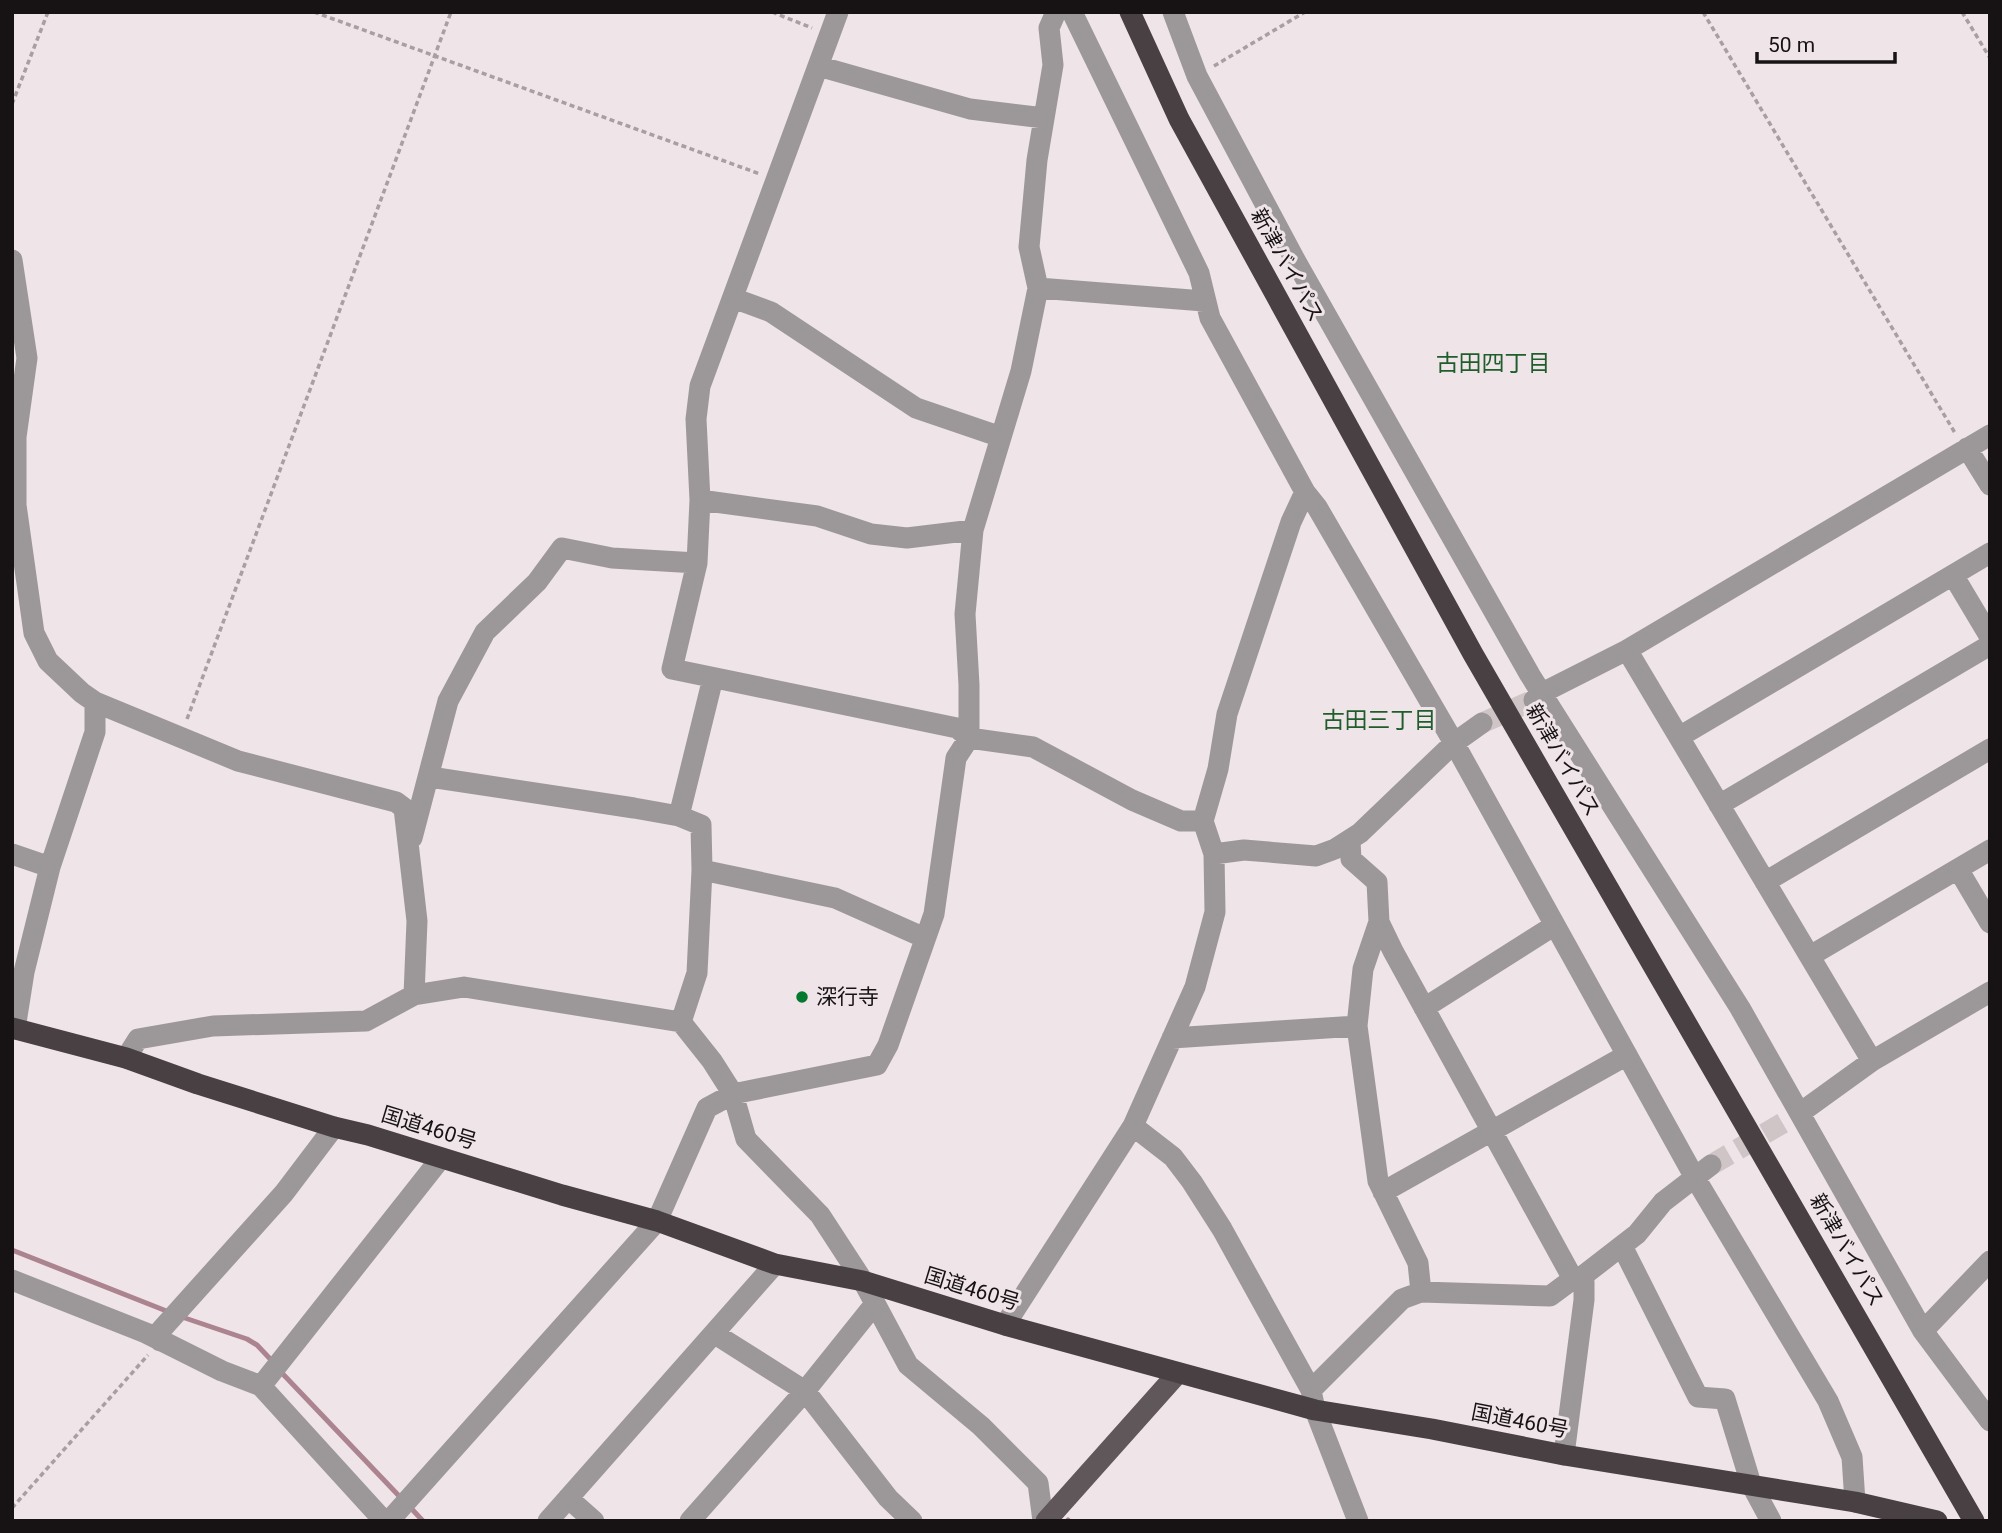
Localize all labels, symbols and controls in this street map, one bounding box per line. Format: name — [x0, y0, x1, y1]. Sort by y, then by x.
scale bar — [1757, 21, 1895, 65]
text: 50 m — [1768, 33, 1815, 57]
street label: 新津バイパス — [1246, 204, 1328, 326]
district label: 古田四丁目 — [1436, 350, 1551, 377]
street label: 新津バイパス — [1521, 700, 1605, 820]
district label: 古田三丁目 — [1322, 707, 1437, 734]
place label: 深行寺 — [816, 985, 879, 1009]
marker: 深行寺 — [794, 989, 810, 1005]
street label: 国道460号 — [378, 1102, 480, 1154]
street label: 新津バイパス — [1805, 1190, 1889, 1310]
street label: 国道460号 — [921, 1263, 1023, 1315]
street label: 国道460号 — [1469, 1400, 1571, 1442]

